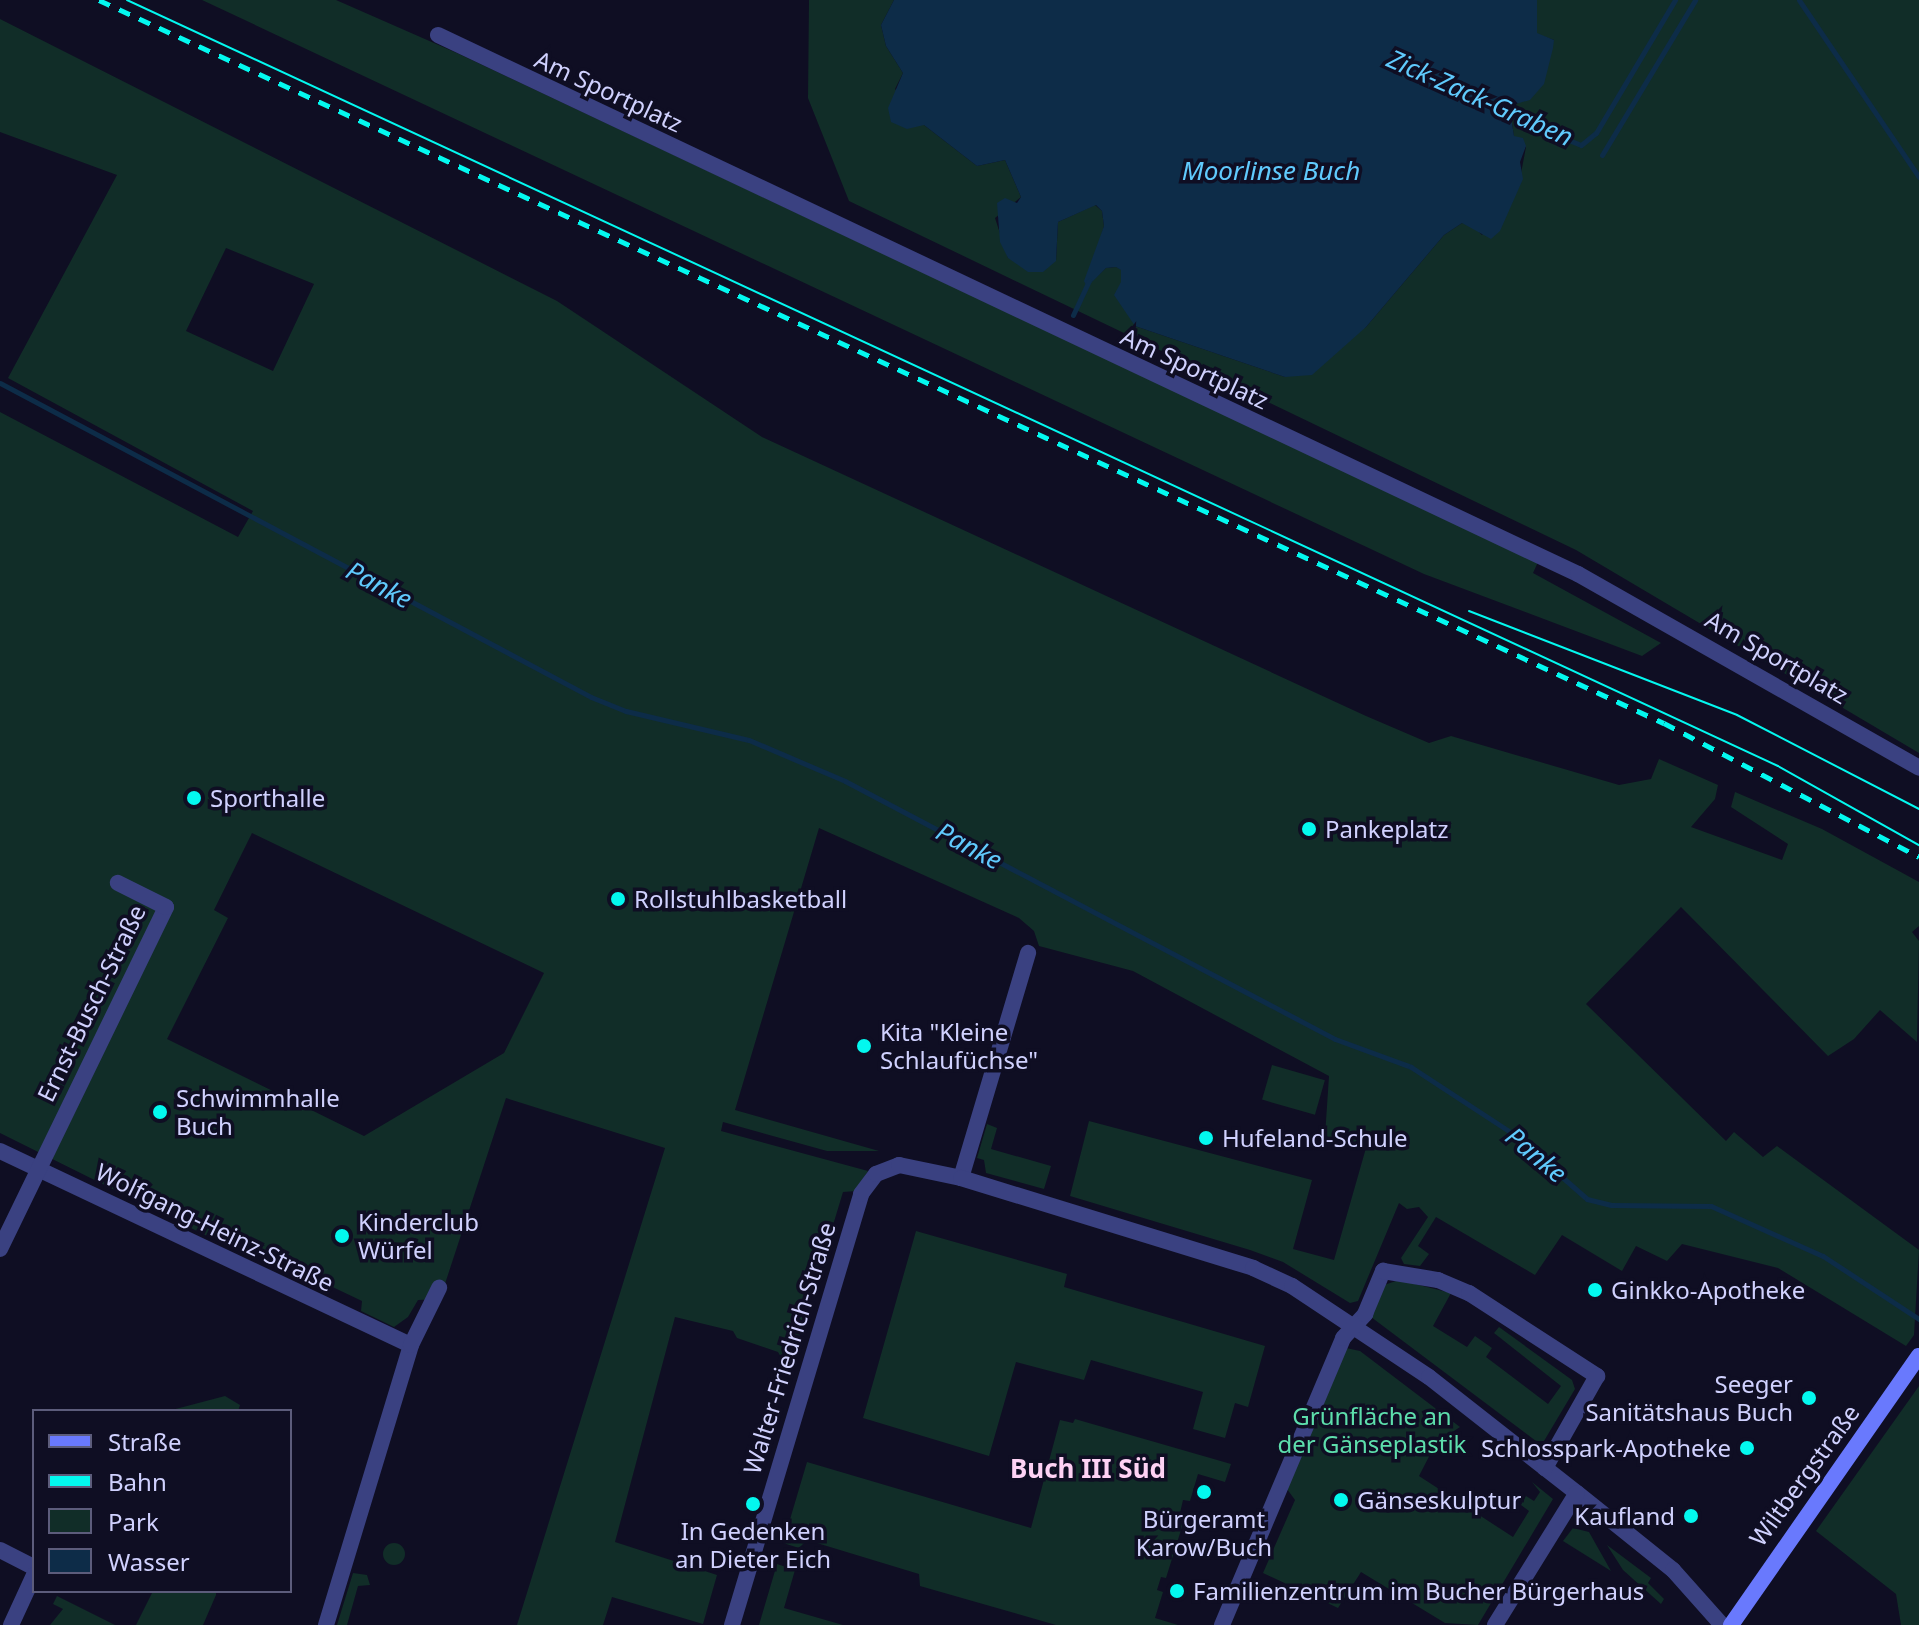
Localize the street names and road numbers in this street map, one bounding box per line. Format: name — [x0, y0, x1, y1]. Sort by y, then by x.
street label: Am Sportplatz — [531, 44, 687, 138]
street label: Am Sportplatz — [1117, 321, 1273, 415]
street label: Am Sportplatz — [1701, 605, 1853, 709]
street label: Ernst-Busch-Straße — [31, 900, 151, 1106]
street label: Wolfgang-Heinz-Straße — [91, 1157, 339, 1297]
street label: Walter-Friedrich-Straße — [737, 1219, 841, 1477]
street label: Wiltbergstraße — [1743, 1399, 1865, 1551]

